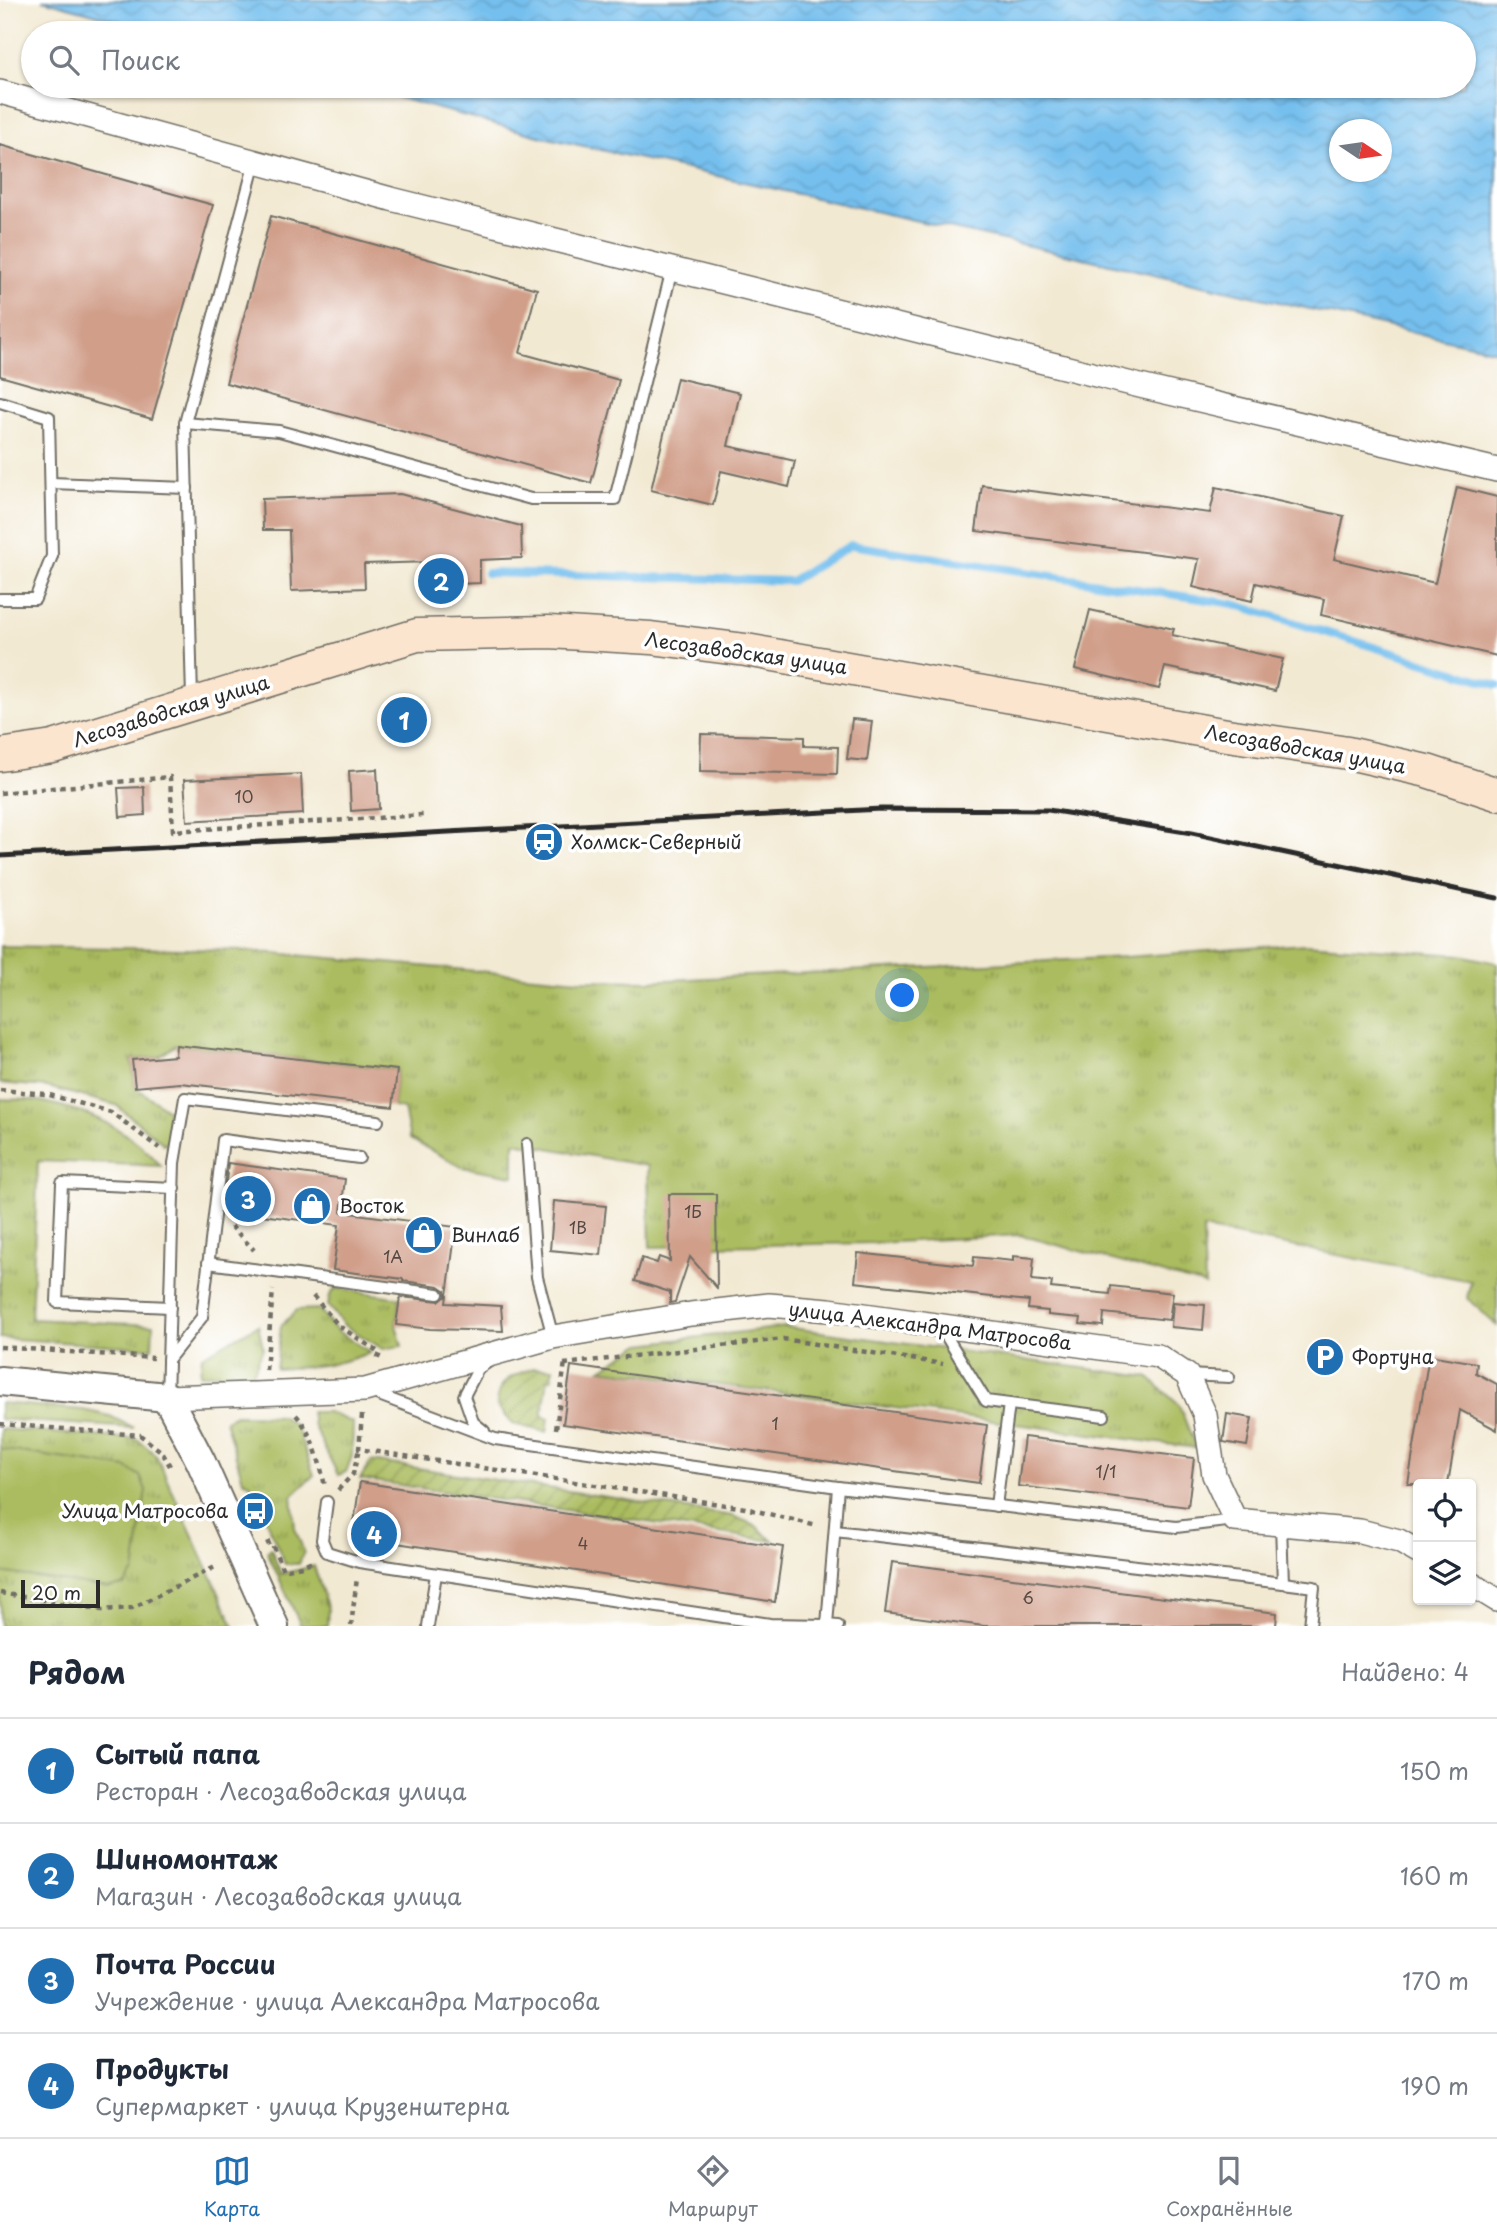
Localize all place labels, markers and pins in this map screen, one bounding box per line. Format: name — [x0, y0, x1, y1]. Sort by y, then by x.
pin: 2 — [418, 555, 464, 607]
pin: 1 — [381, 694, 427, 746]
station icon: Холмск-Северный — [523, 821, 565, 863]
place label: Холмск-Северный — [571, 827, 742, 855]
pin: 3 — [225, 1173, 271, 1225]
shop icon: Восток — [291, 1185, 333, 1227]
place label: Восток — [339, 1191, 405, 1219]
shop icon: Винлаб — [403, 1214, 445, 1256]
place label: Винлаб — [451, 1220, 520, 1248]
parking icon: Фортуна — [1304, 1336, 1346, 1378]
place label: Фортуна — [1352, 1342, 1434, 1370]
bus stop icon: Улица Матросова — [234, 1490, 276, 1532]
place label: Улица Матросова — [62, 1496, 228, 1524]
pin: 4 — [351, 1508, 397, 1560]

